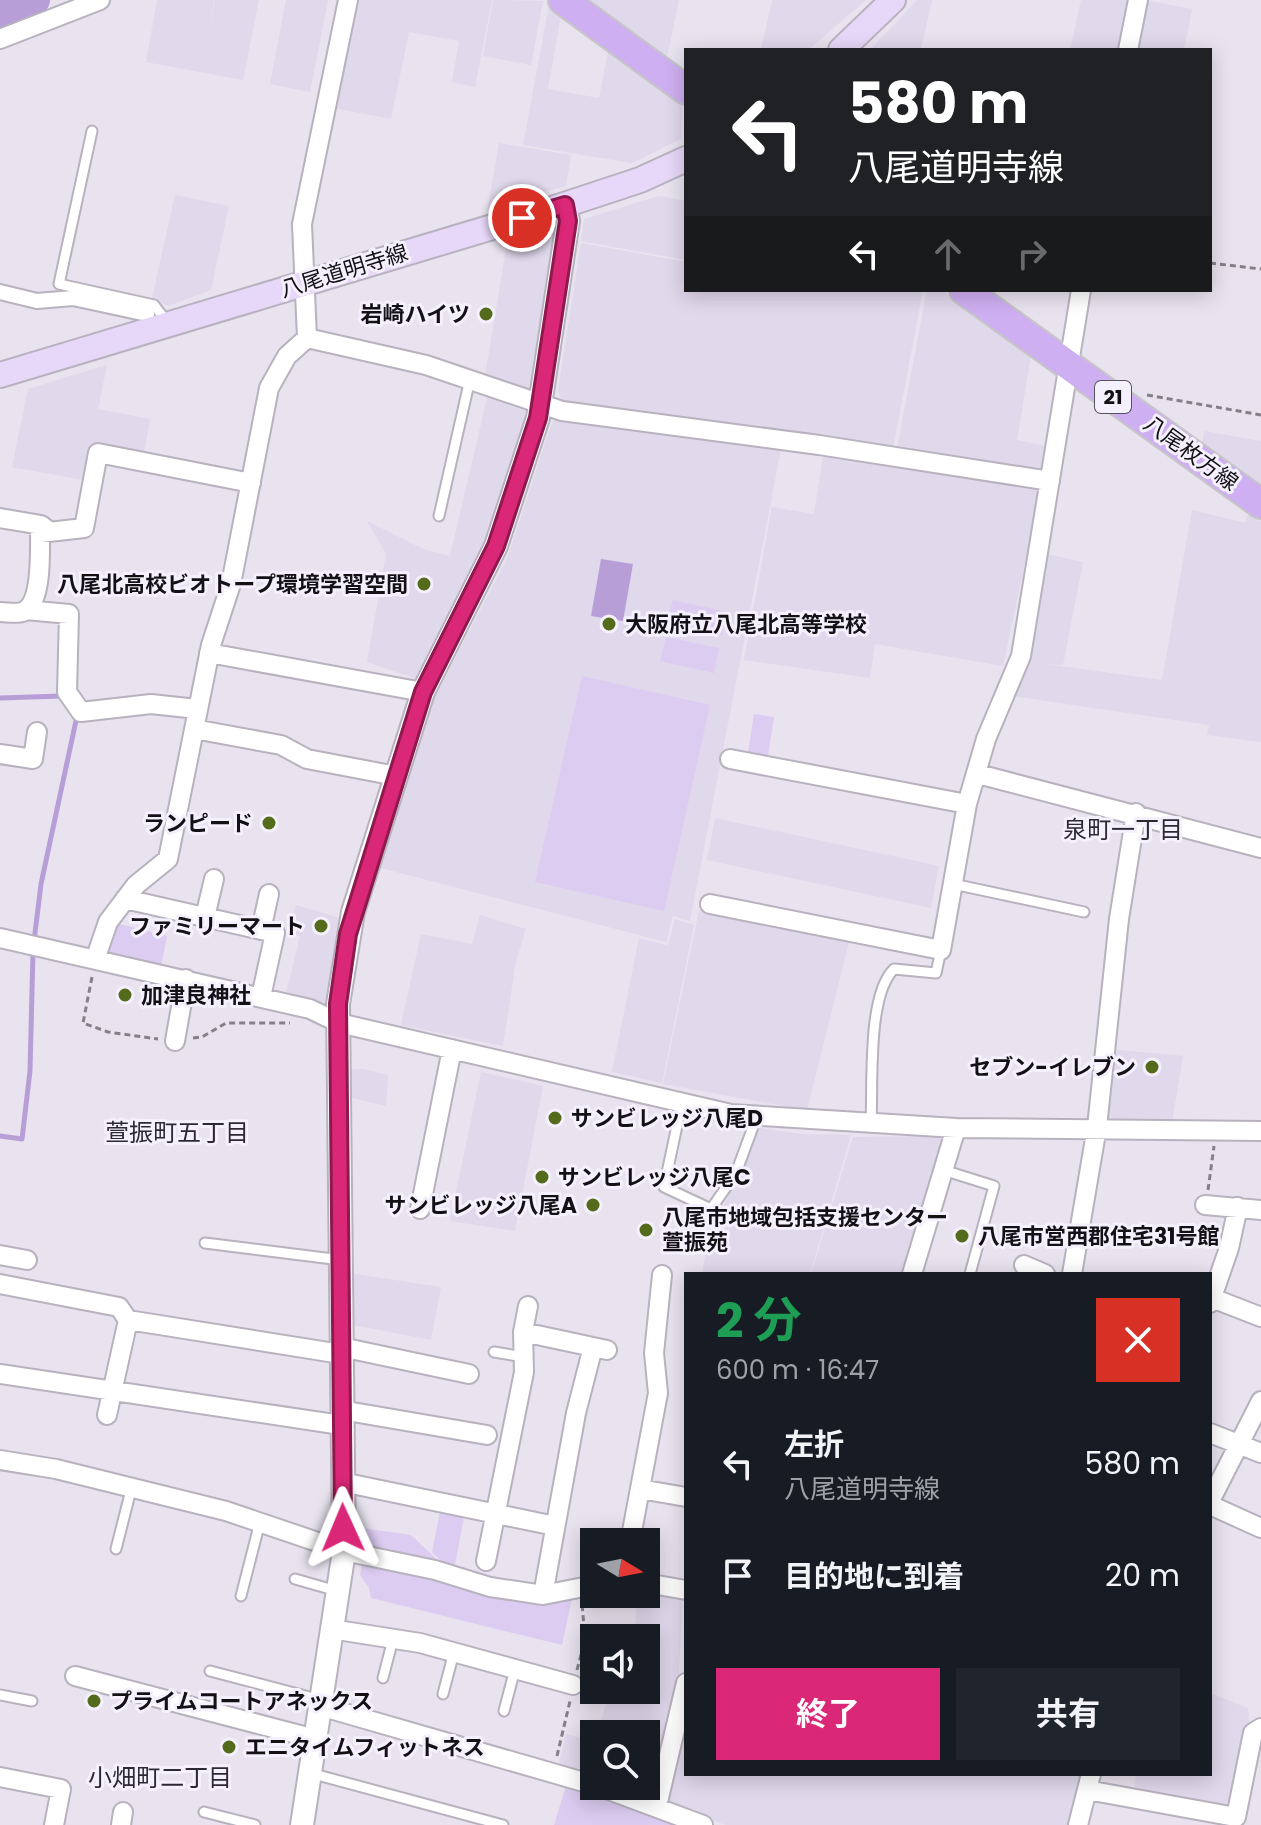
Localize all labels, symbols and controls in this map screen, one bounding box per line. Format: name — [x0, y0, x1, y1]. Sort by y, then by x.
text: 580 m — [848, 64, 1028, 143]
icon: left — [716, 80, 820, 184]
text: 八尾道明寺線 — [848, 142, 1064, 193]
pin — [488, 184, 556, 252]
icon: arrive — [500, 196, 544, 240]
icon: left — [842, 232, 886, 276]
icon: ahead — [926, 232, 970, 276]
icon: right — [1010, 232, 1054, 276]
street label: 八尾道明寺線 — [276, 237, 412, 305]
place label: 岩崎ハイツ — [360, 299, 470, 330]
marker: 岩崎ハイツ — [477, 305, 495, 323]
road number: 21 — [1095, 381, 1131, 413]
street label: 八尾枚方線 — [1137, 408, 1245, 498]
place label: 八尾北高校ビオトープ環境学習空間 — [57, 569, 408, 600]
marker: 八尾北高校ビオトープ環境学習空間 — [415, 575, 433, 593]
place label: 大阪府立八尾北高等学校 — [625, 609, 867, 640]
marker: 大阪府立八尾北高等学校 — [600, 615, 618, 633]
place label: ランピード — [143, 808, 253, 839]
district label: 泉町一丁目 — [1063, 813, 1183, 846]
marker: ランピード — [260, 814, 278, 832]
place label: ファミリーマート — [129, 911, 305, 942]
marker: ファミリーマート — [312, 917, 330, 935]
place label: 加津良神社 — [141, 980, 251, 1011]
marker: 加津良神社 — [116, 986, 134, 1004]
place label: セブン-イレブン — [969, 1052, 1136, 1083]
marker: セブン-イレブン — [1143, 1058, 1161, 1076]
place label: サンビレッジ八尾D — [571, 1103, 763, 1134]
marker: サンビレッジ八尾D — [546, 1109, 564, 1127]
district label: 萱振町五丁目 — [105, 1116, 249, 1149]
place label: サンビレッジ八尾C — [558, 1162, 751, 1193]
marker: サンビレッジ八尾C — [533, 1168, 551, 1186]
place label: サンビレッジ八尾A — [385, 1190, 577, 1221]
marker: サンビレッジ八尾A — [584, 1196, 602, 1214]
place label: 八尾市地域包括支援センター 萱振苑 — [662, 1202, 948, 1258]
marker: 八尾市地域包括支援センター 萱振苑 — [637, 1221, 655, 1239]
place label: 八尾市営西郡住宅31号館 — [978, 1221, 1220, 1252]
marker: 八尾市営西郡住宅31号館 — [953, 1227, 971, 1245]
text: 2 分 — [716, 1287, 802, 1354]
button: close — [1096, 1298, 1180, 1382]
text: 600 m · 16:47 — [716, 1352, 879, 1388]
text: 左折 — [784, 1423, 844, 1466]
icon: left — [716, 1442, 760, 1486]
text: 580 m — [1084, 1442, 1180, 1485]
text: 八尾道明寺線 — [784, 1471, 940, 1507]
position arrow — [301, 1486, 385, 1570]
north arrow — [580, 1528, 660, 1608]
map controls — [580, 1528, 660, 1800]
icon: arrive — [716, 1554, 760, 1598]
text: 20 m — [1105, 1554, 1180, 1597]
text: 目的地に到着 — [784, 1555, 964, 1598]
button: sound — [580, 1624, 660, 1704]
button: 終了 — [716, 1668, 940, 1760]
button: 共有 — [956, 1668, 1180, 1760]
place label: プライムコートアネックス — [110, 1686, 373, 1717]
marker: プライムコートアネックス — [85, 1692, 103, 1710]
button: search — [580, 1720, 660, 1800]
place label: エニタイムフィットネス — [245, 1732, 485, 1763]
marker: エニタイムフィットネス — [220, 1738, 238, 1756]
district label: 小畑町二丁目 — [88, 1761, 232, 1794]

